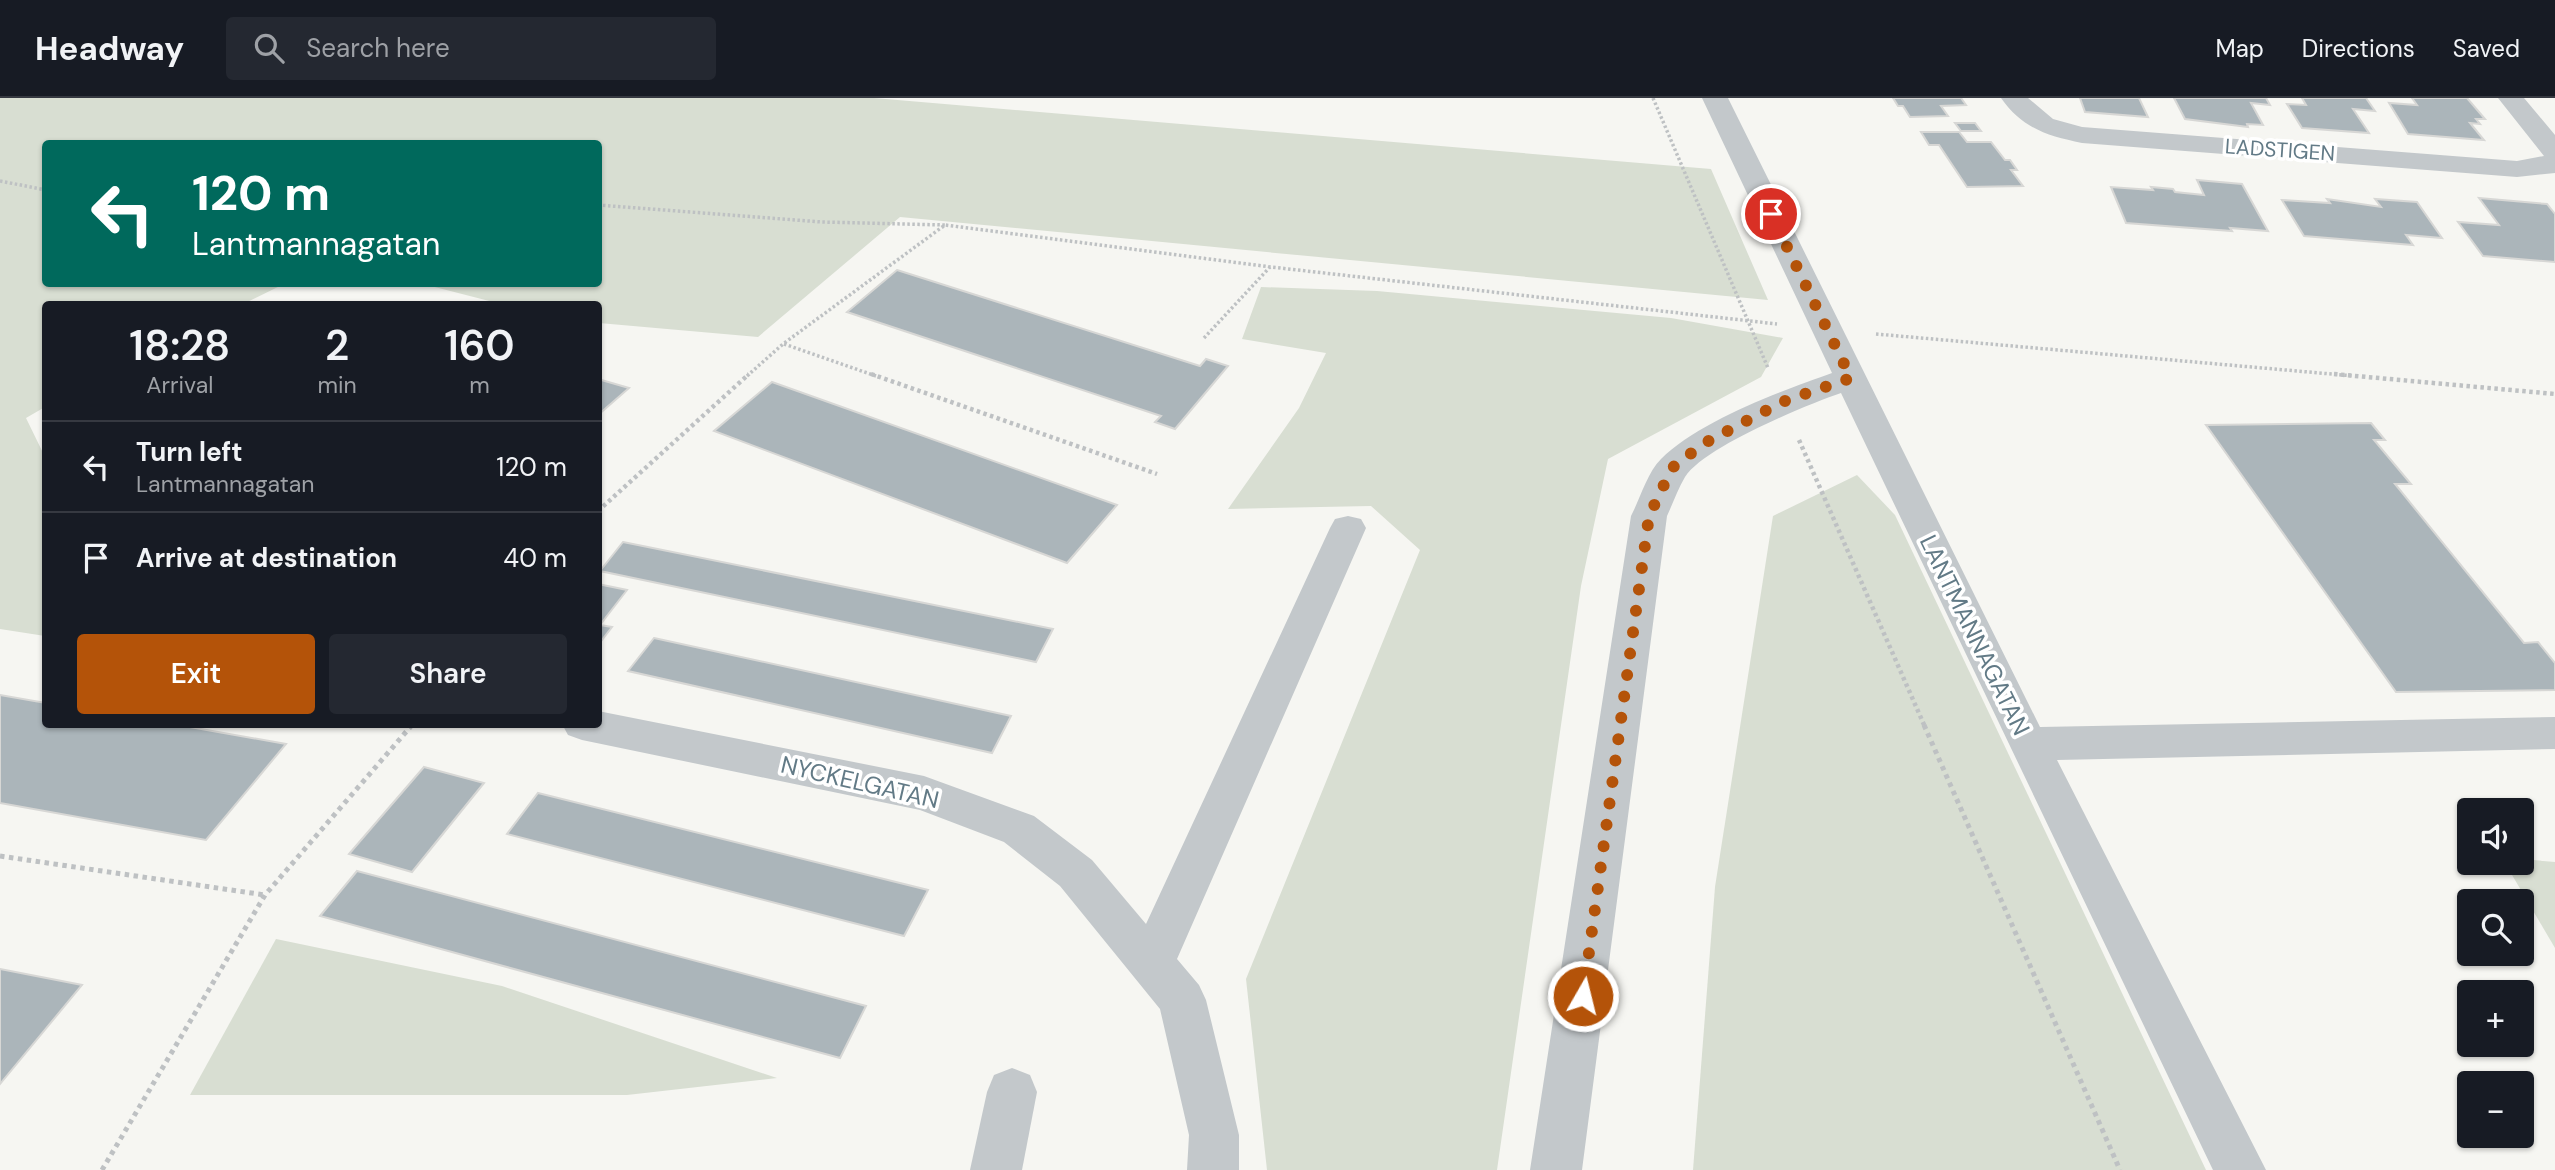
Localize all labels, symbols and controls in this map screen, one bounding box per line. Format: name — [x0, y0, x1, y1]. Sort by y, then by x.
search box — [226, 17, 716, 80]
text: Headway — [35, 27, 184, 70]
icon: search — [250, 29, 288, 67]
text: Search here — [306, 31, 450, 65]
text: Map — [2216, 33, 2264, 64]
text: Directions — [2302, 33, 2415, 64]
text: Saved — [2453, 33, 2520, 64]
street label: LADSTIGEN — [2224, 132, 2336, 168]
text: 120 m — [192, 161, 330, 225]
icon: left — [77, 168, 168, 259]
pin — [1741, 184, 1801, 244]
icon: arrive — [1752, 195, 1790, 233]
text: Lantmannagatan — [192, 223, 440, 265]
text: 18:28 — [129, 318, 230, 373]
text: 2 — [325, 318, 349, 373]
text: 160 — [444, 318, 515, 373]
text: Arrival — [146, 370, 213, 400]
text: min — [318, 370, 357, 400]
text: m — [469, 370, 490, 400]
text: Turn left — [136, 435, 243, 469]
icon: left — [77, 448, 115, 486]
text: 120 m — [496, 450, 567, 484]
text: Lantmannagatan — [136, 469, 315, 499]
street label: LANTMANNAGATAN — [1913, 530, 2037, 740]
icon: arrive — [77, 539, 115, 577]
text: Arrive at destination — [136, 541, 397, 575]
text: 40 m — [503, 541, 567, 575]
button: Exit — [77, 634, 315, 714]
button: Share — [329, 634, 567, 714]
street label: NYCKELGATAN — [778, 749, 942, 815]
map controls — [2457, 798, 2534, 1148]
button: sound — [2457, 798, 2534, 875]
button: search — [2457, 889, 2534, 966]
position arrow — [1546, 959, 1620, 1033]
button: + — [2457, 980, 2534, 1057]
button: − — [2457, 1071, 2534, 1148]

